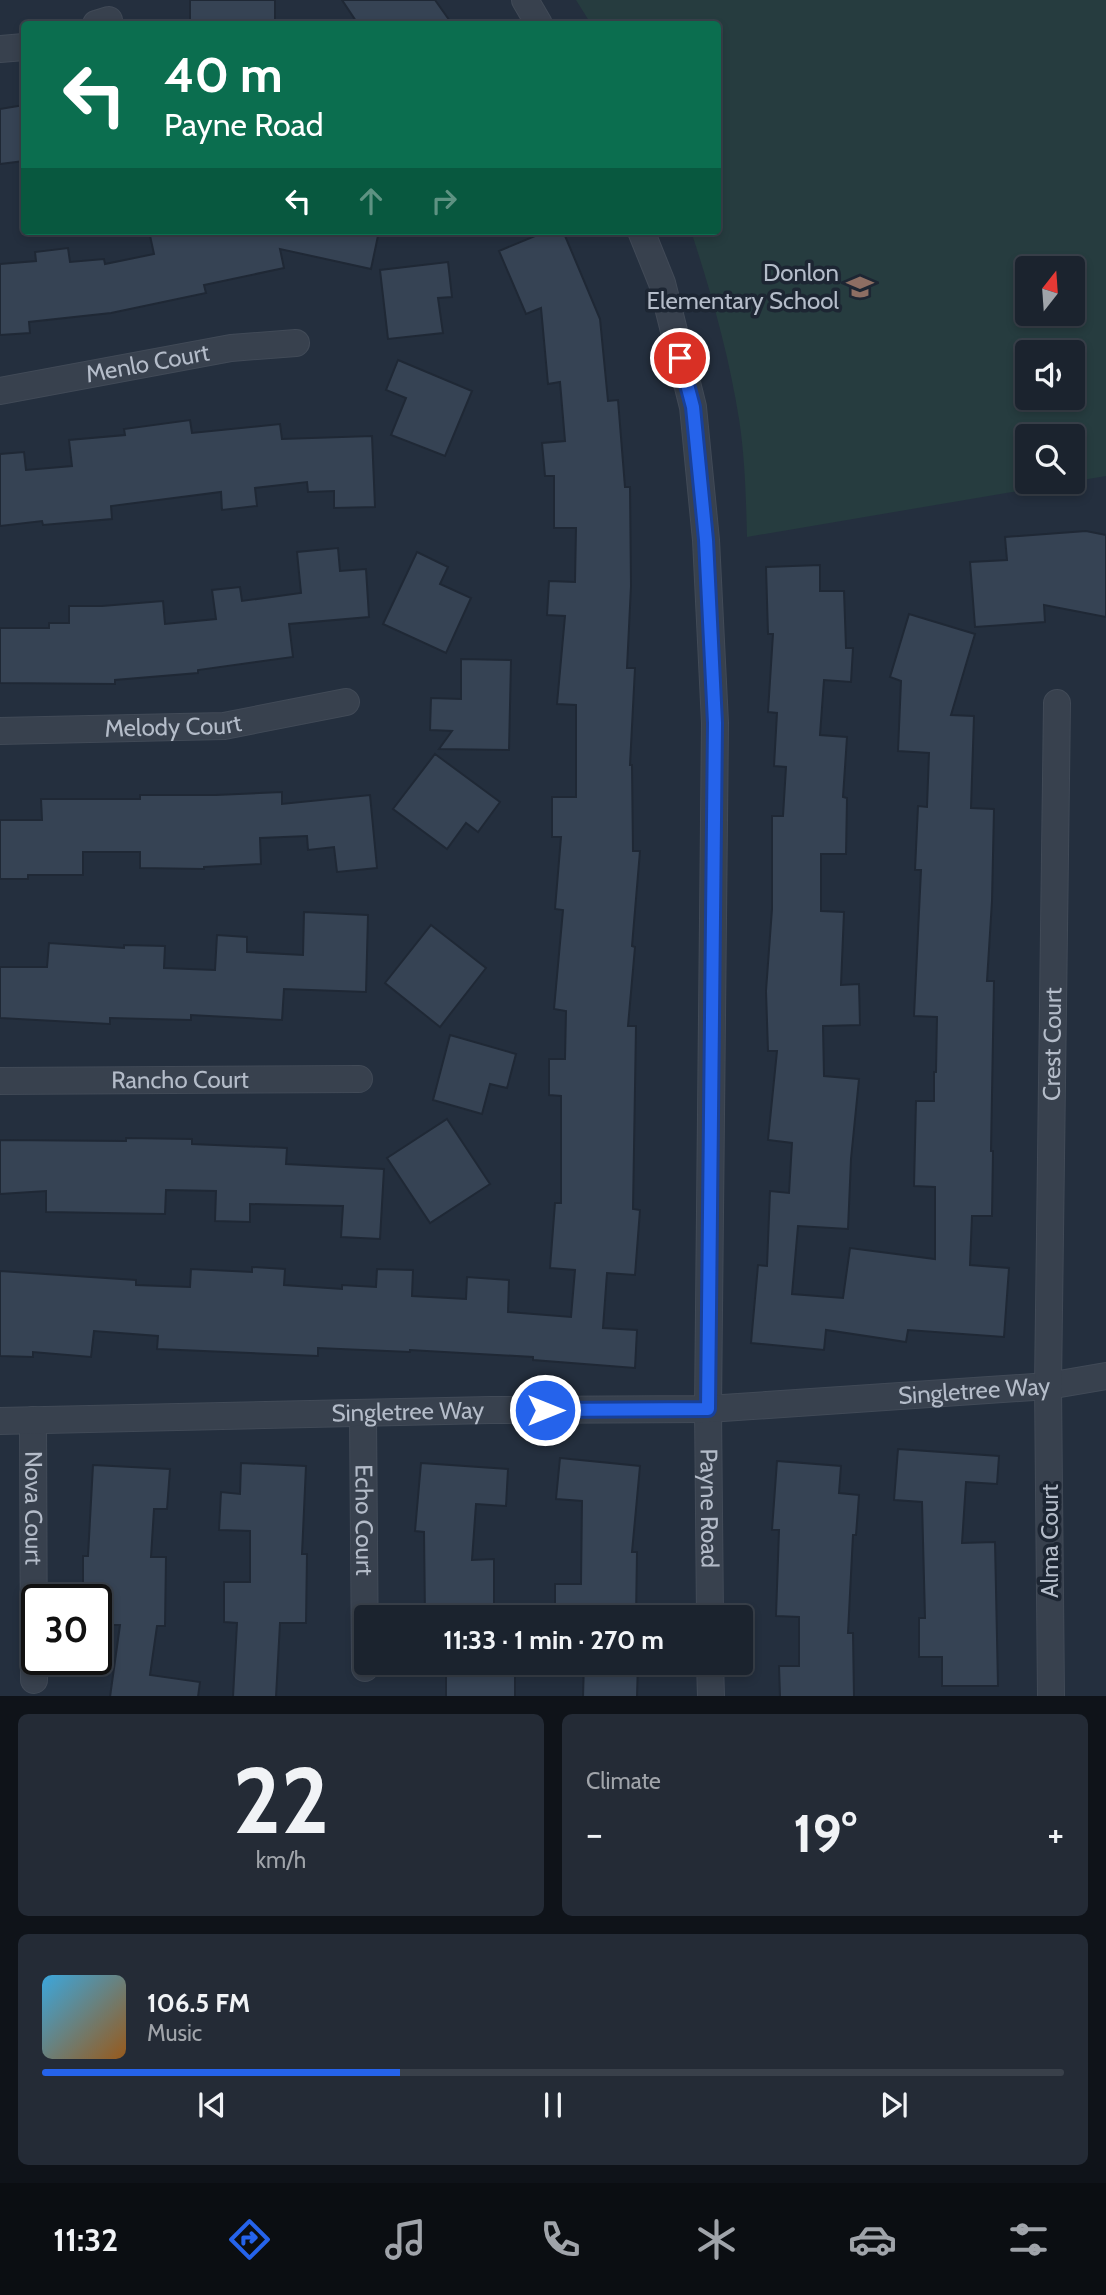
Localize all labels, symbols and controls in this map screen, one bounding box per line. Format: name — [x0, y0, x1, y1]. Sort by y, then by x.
text: 40 m — [164, 45, 283, 104]
icon: left — [49, 49, 140, 140]
text: Payne Road — [164, 105, 324, 144]
icon: left — [279, 182, 317, 220]
icon: ahead — [352, 182, 390, 220]
icon: right — [425, 182, 463, 220]
north arrow — [1015, 256, 1085, 326]
map controls — [1015, 256, 1085, 494]
place label: Donlon Elementary School — [647, 258, 839, 315]
school or university icon: Donlon Elementary School — [845, 272, 875, 302]
pin — [650, 328, 710, 388]
street label: Menlo Court — [83, 337, 211, 389]
icon: arrive — [661, 339, 699, 377]
button: sound — [1015, 340, 1085, 410]
button: search — [1015, 424, 1085, 494]
street label: Melody Court — [104, 708, 244, 743]
street label: Crest Court — [1037, 987, 1067, 1101]
street label: Rancho Court — [111, 1065, 249, 1094]
street label: Singletree Way — [897, 1371, 1051, 1410]
position arrow — [508, 1373, 582, 1447]
street label: Singletree Way — [331, 1395, 484, 1428]
street label: Payne Road — [694, 1448, 725, 1568]
street label: Nova Court — [19, 1451, 49, 1565]
street label: Echo Court — [349, 1464, 379, 1576]
street label: Alma Court — [1035, 1484, 1064, 1598]
speed limit sign: 30 — [21, 1584, 112, 1675]
text: 11:33 · 1 min · 270 m — [443, 1624, 664, 1656]
text: 22 — [233, 1745, 329, 1856]
text: Climate — [586, 1767, 661, 1795]
text: 19° — [793, 1802, 857, 1865]
text: − — [586, 1810, 603, 1857]
text: + — [1047, 1810, 1064, 1857]
text: km/h — [256, 1846, 306, 1874]
text: 106.5 FM — [147, 1987, 250, 2019]
text: Music — [147, 2019, 202, 2047]
icon: previous — [193, 2086, 231, 2124]
icon: pause — [534, 2086, 572, 2124]
icon: next — [875, 2086, 913, 2124]
icon: directions — [225, 2215, 274, 2264]
icon: music — [381, 2215, 430, 2264]
icon: phone — [536, 2215, 585, 2264]
icon: climate — [692, 2215, 741, 2264]
icon: car — [848, 2215, 897, 2264]
icon: filters — [1004, 2215, 1053, 2264]
text: 11:32 — [53, 2220, 118, 2259]

